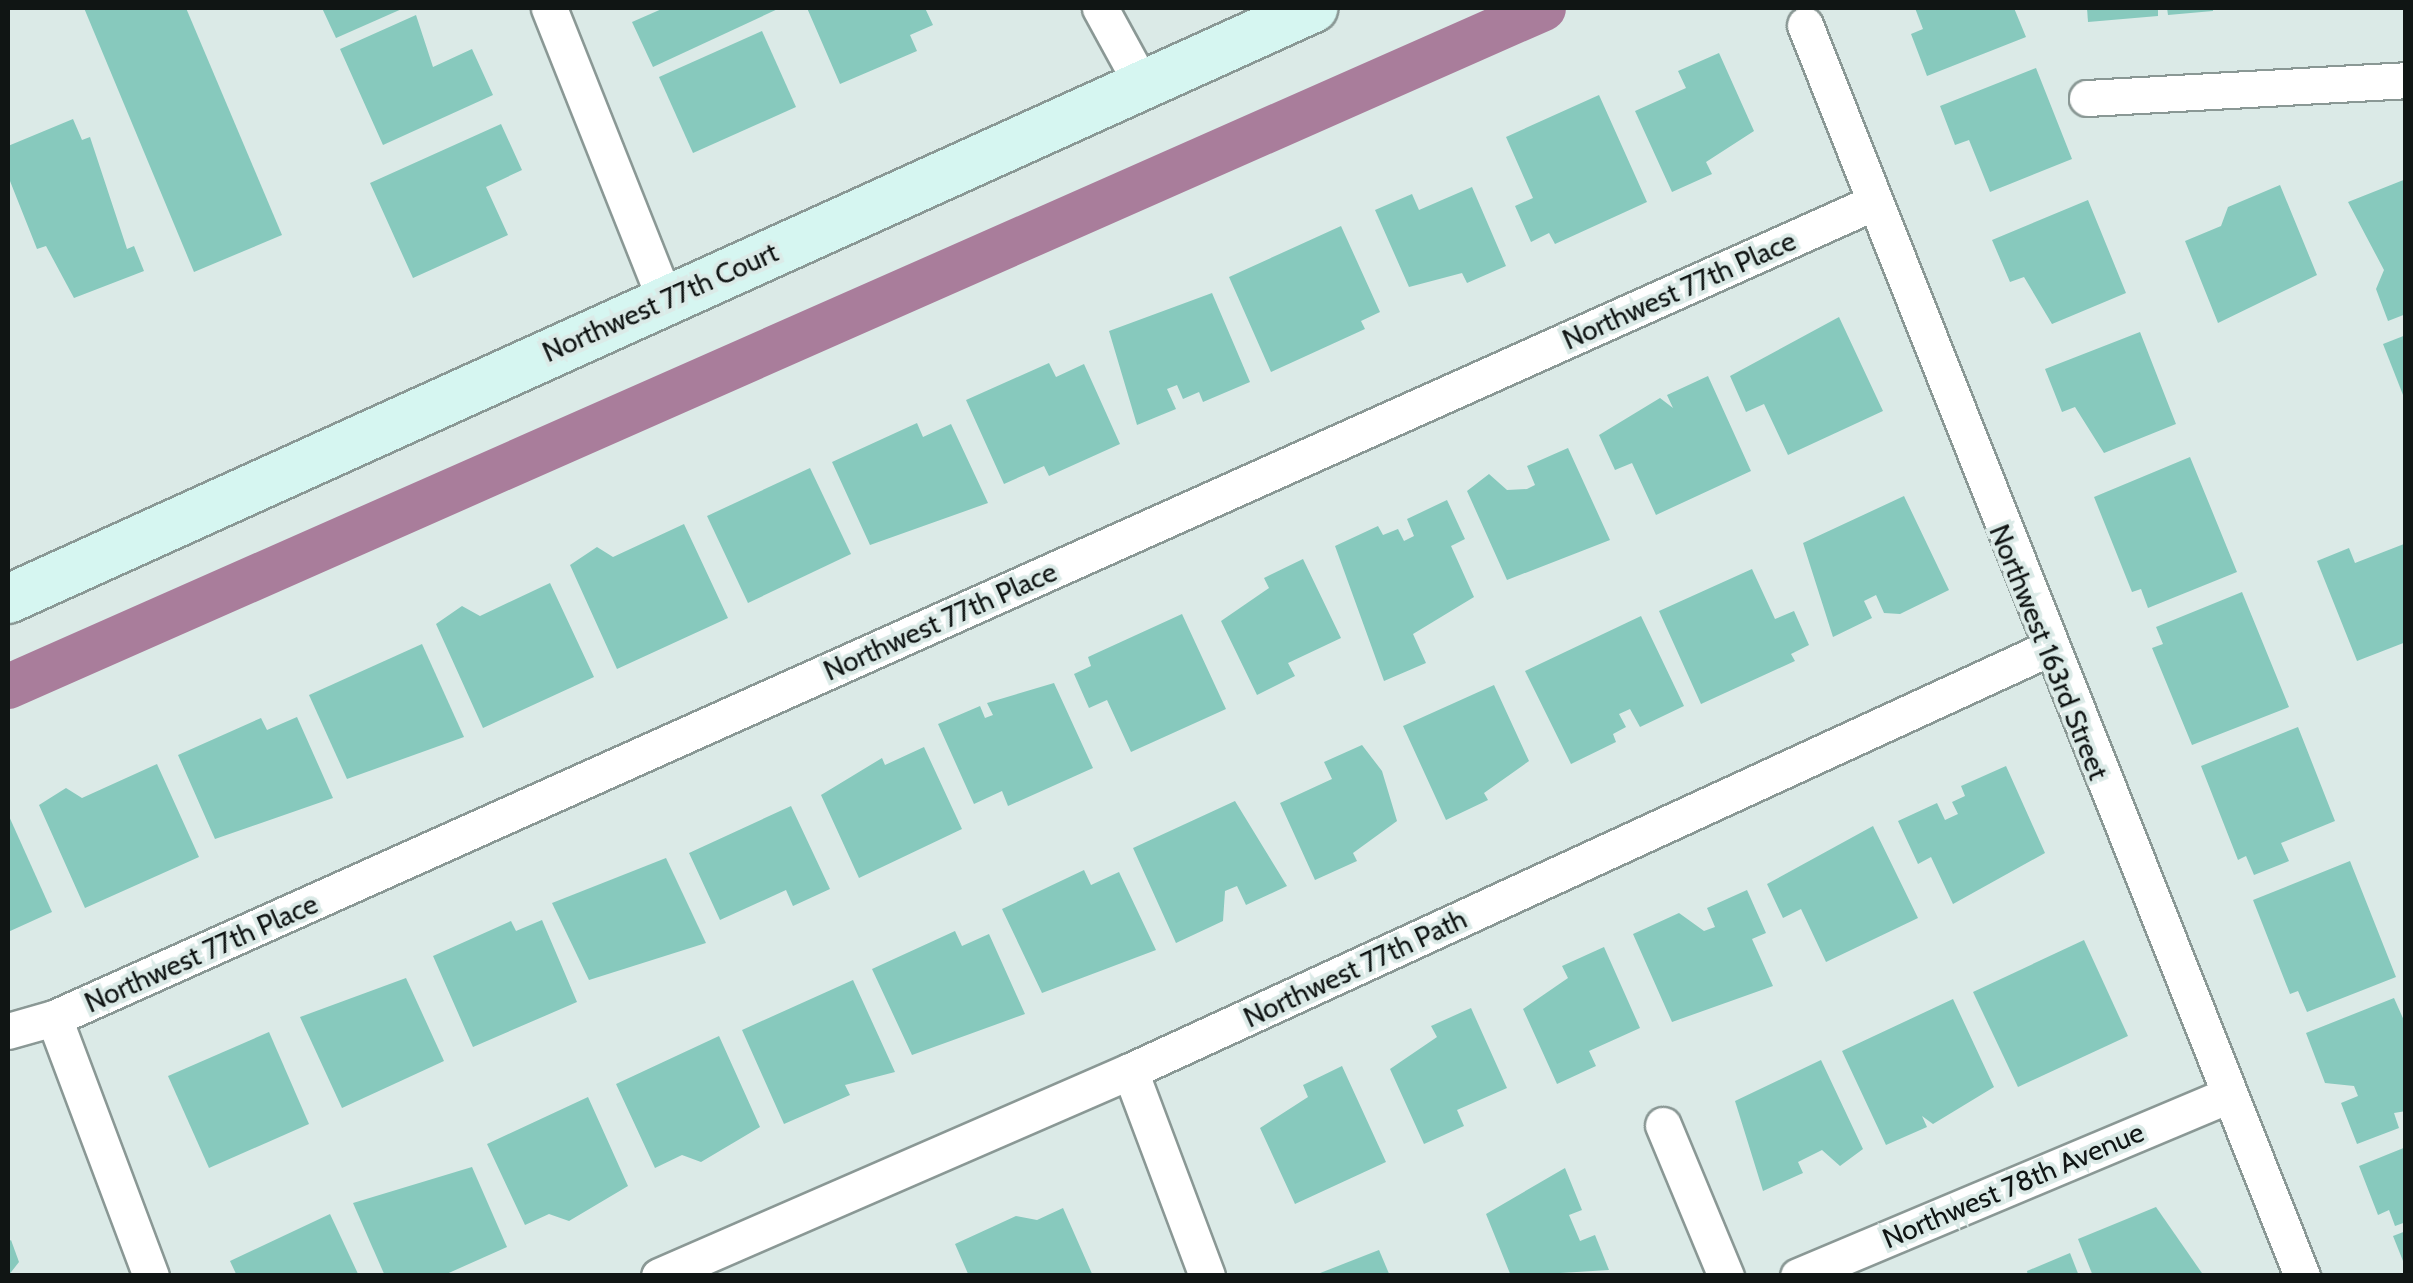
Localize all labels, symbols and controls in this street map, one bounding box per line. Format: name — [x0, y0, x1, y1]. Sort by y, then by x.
street label: Northwest 77th Place — [1557, 223, 1801, 357]
street label: Northwest 77th Court — [537, 235, 783, 369]
street label: Northwest 163rd Street — [1982, 519, 2116, 785]
street label: Northwest 77th Place — [818, 554, 1062, 688]
street label: Northwest 77th Place — [79, 886, 323, 1020]
street label: Northwest 77th Path — [1238, 902, 1472, 1034]
street label: Northwest 78th Avenue — [1877, 1115, 2149, 1255]

